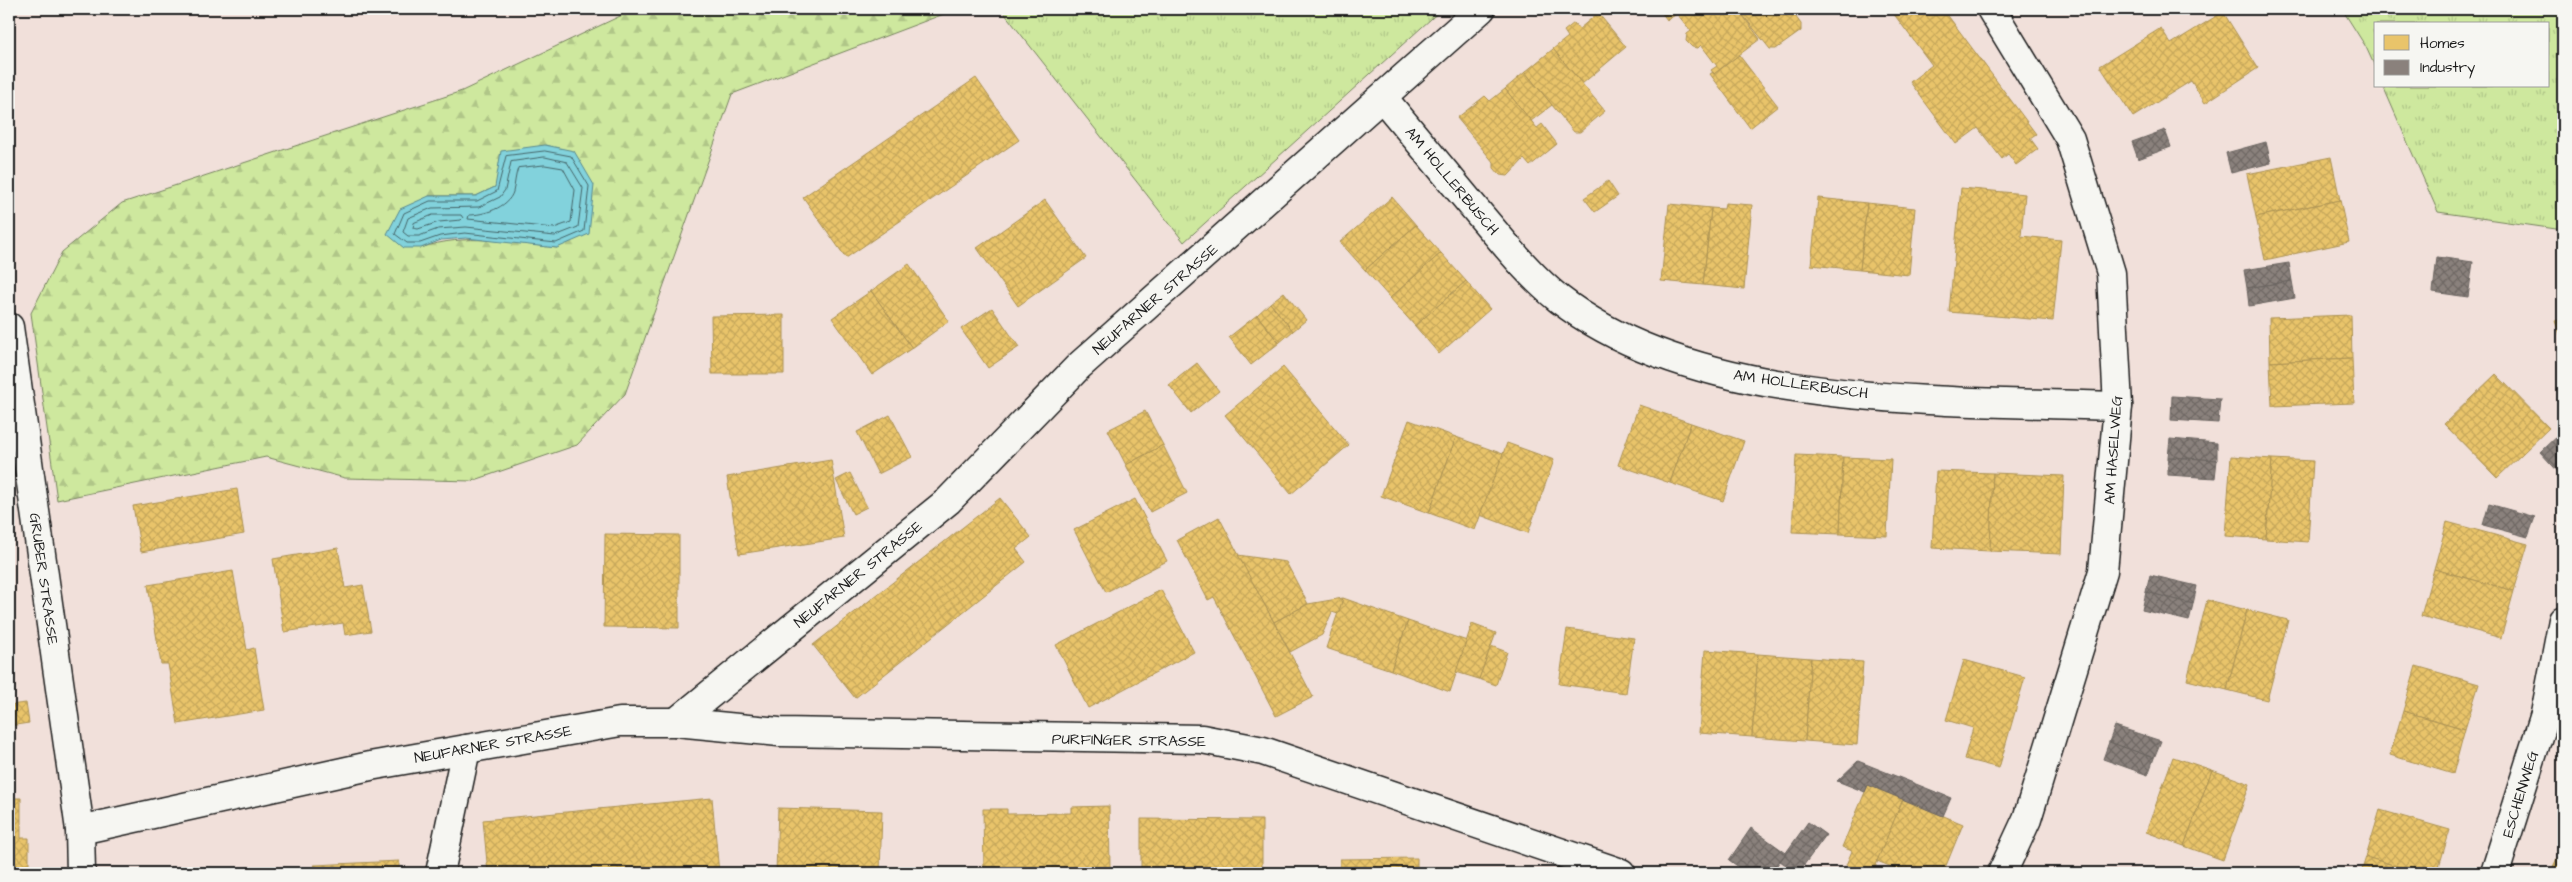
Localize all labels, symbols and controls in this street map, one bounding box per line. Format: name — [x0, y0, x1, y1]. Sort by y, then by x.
legend — [2374, 22, 2550, 88]
text: Homes — [2420, 33, 2465, 54]
text: Industry — [2420, 57, 2475, 79]
street label: AM HOLLERBUSCH — [1400, 123, 1503, 240]
street label: NEUFARNER STRASSE — [1088, 239, 1223, 360]
street label: AM HOLLERBUSCH — [1732, 365, 1870, 404]
street label: AM HASELWEG — [2099, 394, 2128, 505]
street label: GRUBER STRASSE — [24, 512, 63, 647]
street label: NEUFARNER STRASSE — [790, 516, 927, 633]
street label: NEUFARNER STRASSE — [413, 720, 574, 769]
street label: PURFINGER STRASSE — [1052, 729, 1206, 752]
street label: ESCHENWEG — [2497, 748, 2544, 840]

